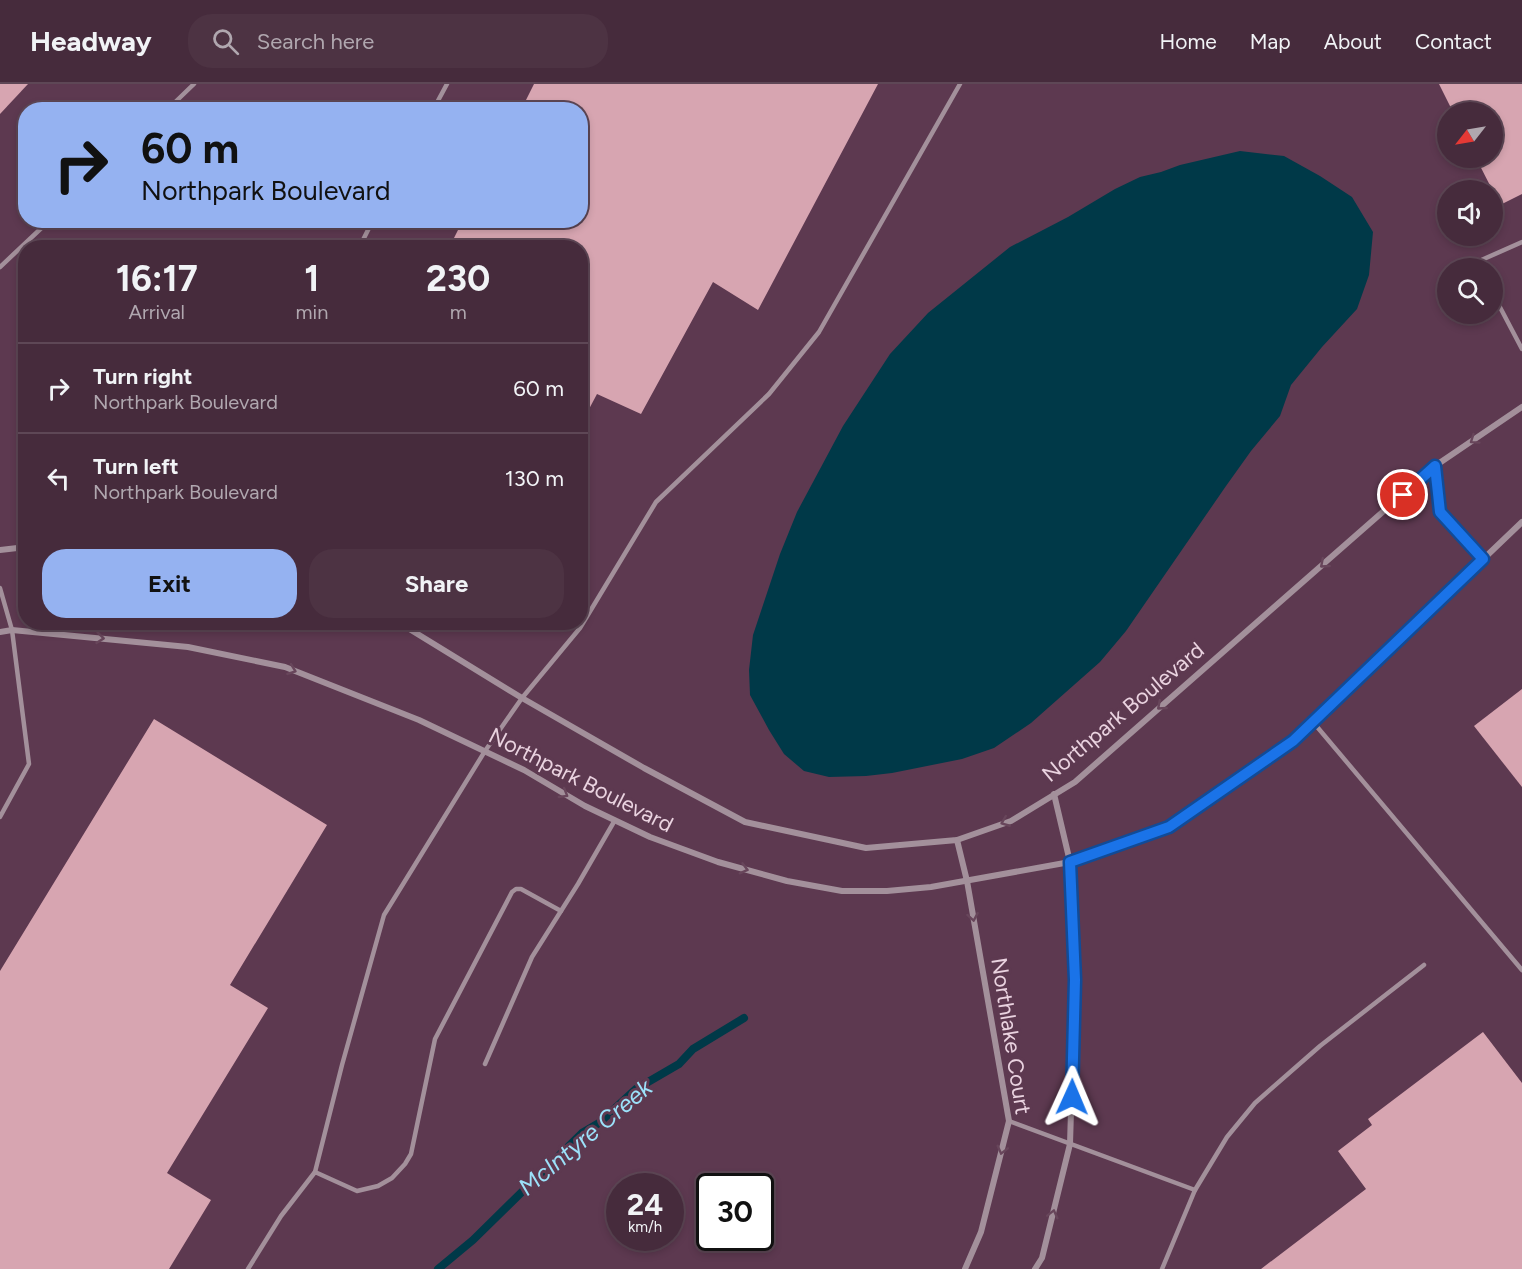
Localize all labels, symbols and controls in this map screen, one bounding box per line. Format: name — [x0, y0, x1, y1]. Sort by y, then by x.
search box — [188, 14, 608, 68]
text: Headway — [30, 24, 152, 58]
icon: search — [209, 25, 242, 58]
text: Search here — [257, 28, 374, 55]
text: Home — [1160, 29, 1217, 54]
text: Map — [1250, 29, 1291, 54]
text: About — [1324, 29, 1382, 54]
text: Contact — [1415, 29, 1492, 54]
north arrow — [1437, 102, 1503, 168]
map controls — [1437, 102, 1503, 324]
text: 60 m — [141, 123, 239, 174]
icon: right — [42, 126, 120, 204]
text: Northpark Boulevard — [141, 174, 391, 207]
button: sound — [1437, 180, 1503, 246]
text: 16:17 — [116, 257, 198, 300]
text: 1 — [304, 257, 320, 300]
text: 230 — [426, 257, 490, 300]
button: search — [1437, 258, 1503, 324]
text: Arrival — [129, 300, 185, 324]
text: min — [296, 300, 328, 324]
text: m — [450, 300, 467, 324]
text: Turn right — [93, 363, 192, 390]
icon: right — [42, 372, 75, 405]
text: 60 m — [513, 375, 564, 402]
text: Northpark Boulevard — [93, 390, 278, 414]
one-way arrow — [1469, 433, 1480, 444]
text: Turn left — [93, 453, 179, 480]
icon: left — [42, 462, 75, 495]
text: 130 m — [505, 465, 564, 492]
pin — [1377, 469, 1428, 520]
icon: arrive — [1386, 478, 1419, 511]
text: Northpark Boulevard — [93, 480, 278, 504]
button: Exit — [42, 549, 297, 618]
button: Share — [309, 549, 564, 618]
one-way arrow — [1320, 557, 1331, 568]
one-way arrow — [95, 632, 104, 644]
street label: Northpark Boulevard — [1036, 636, 1210, 788]
one-way arrow — [286, 663, 297, 675]
one-way arrow — [1157, 699, 1168, 710]
street label: Northpark Boulevard — [484, 722, 678, 838]
one-way arrow — [558, 787, 568, 798]
one-way arrow — [1001, 815, 1012, 827]
one-way arrow — [739, 862, 749, 875]
one-way arrow — [966, 912, 979, 922]
street label: Northlake Court — [985, 956, 1037, 1116]
position arrow — [1040, 1065, 1104, 1129]
water label: McIntyre Creek — [512, 1072, 659, 1201]
one-way arrow — [996, 1145, 1009, 1155]
speed limit sign: 30 — [696, 1173, 774, 1251]
text: 24 — [627, 1186, 663, 1223]
one-way arrow — [1045, 1209, 1058, 1219]
text: km/h — [628, 1218, 662, 1236]

